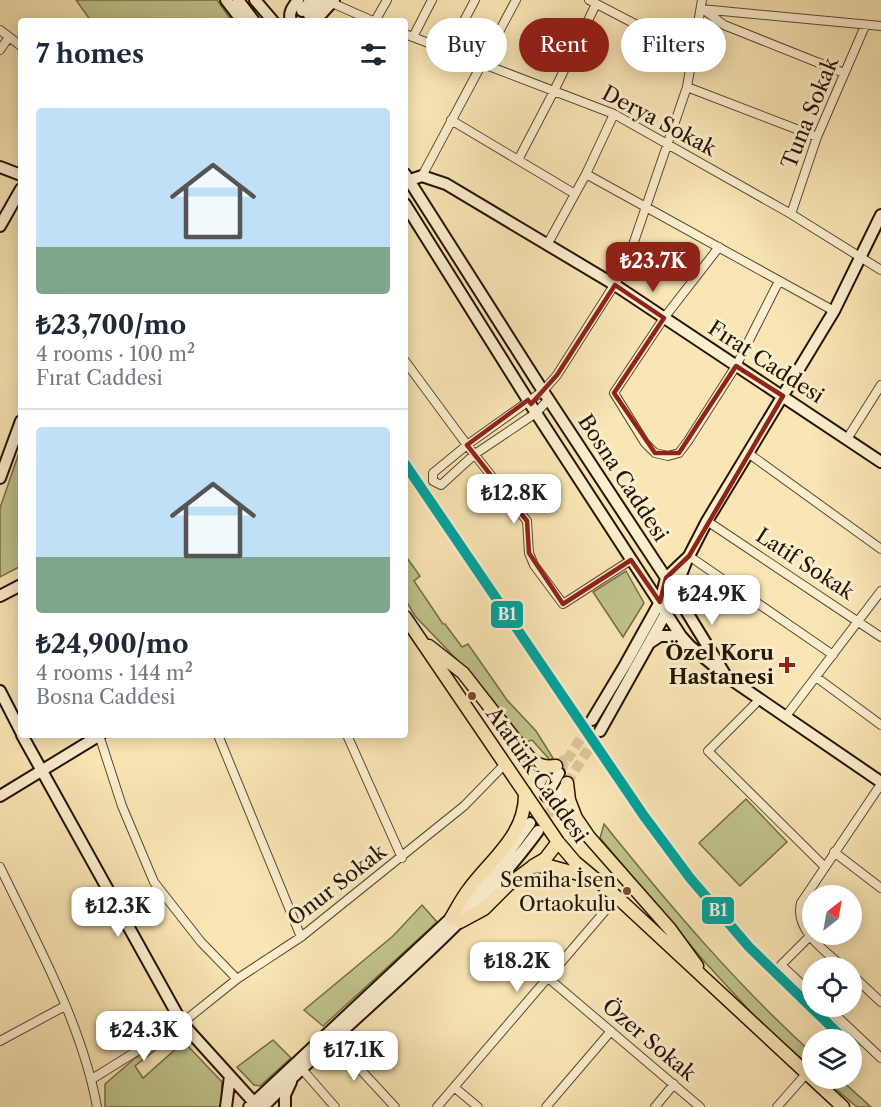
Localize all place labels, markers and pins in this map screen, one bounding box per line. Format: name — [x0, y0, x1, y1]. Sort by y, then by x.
pin: ₺23.7K — [604, 242, 702, 293]
pin: ₺12.8K — [465, 474, 563, 525]
pin: ₺24.9K — [663, 575, 761, 626]
place label: Özel Koru Hastanesi — [665, 640, 775, 689]
marker: Özel Koru Hastanesi — [778, 656, 796, 674]
unlabelled marker — [466, 690, 478, 702]
place label: Semiha İsen Ortaokulu — [500, 867, 616, 916]
marker: Semiha İsen Ortaokulu — [621, 885, 633, 897]
pin: ₺12.3K — [69, 887, 167, 938]
pin: ₺18.2K — [468, 942, 566, 993]
pin: ₺24.3K — [95, 1011, 193, 1062]
pin: ₺17.1K — [305, 1031, 403, 1082]

